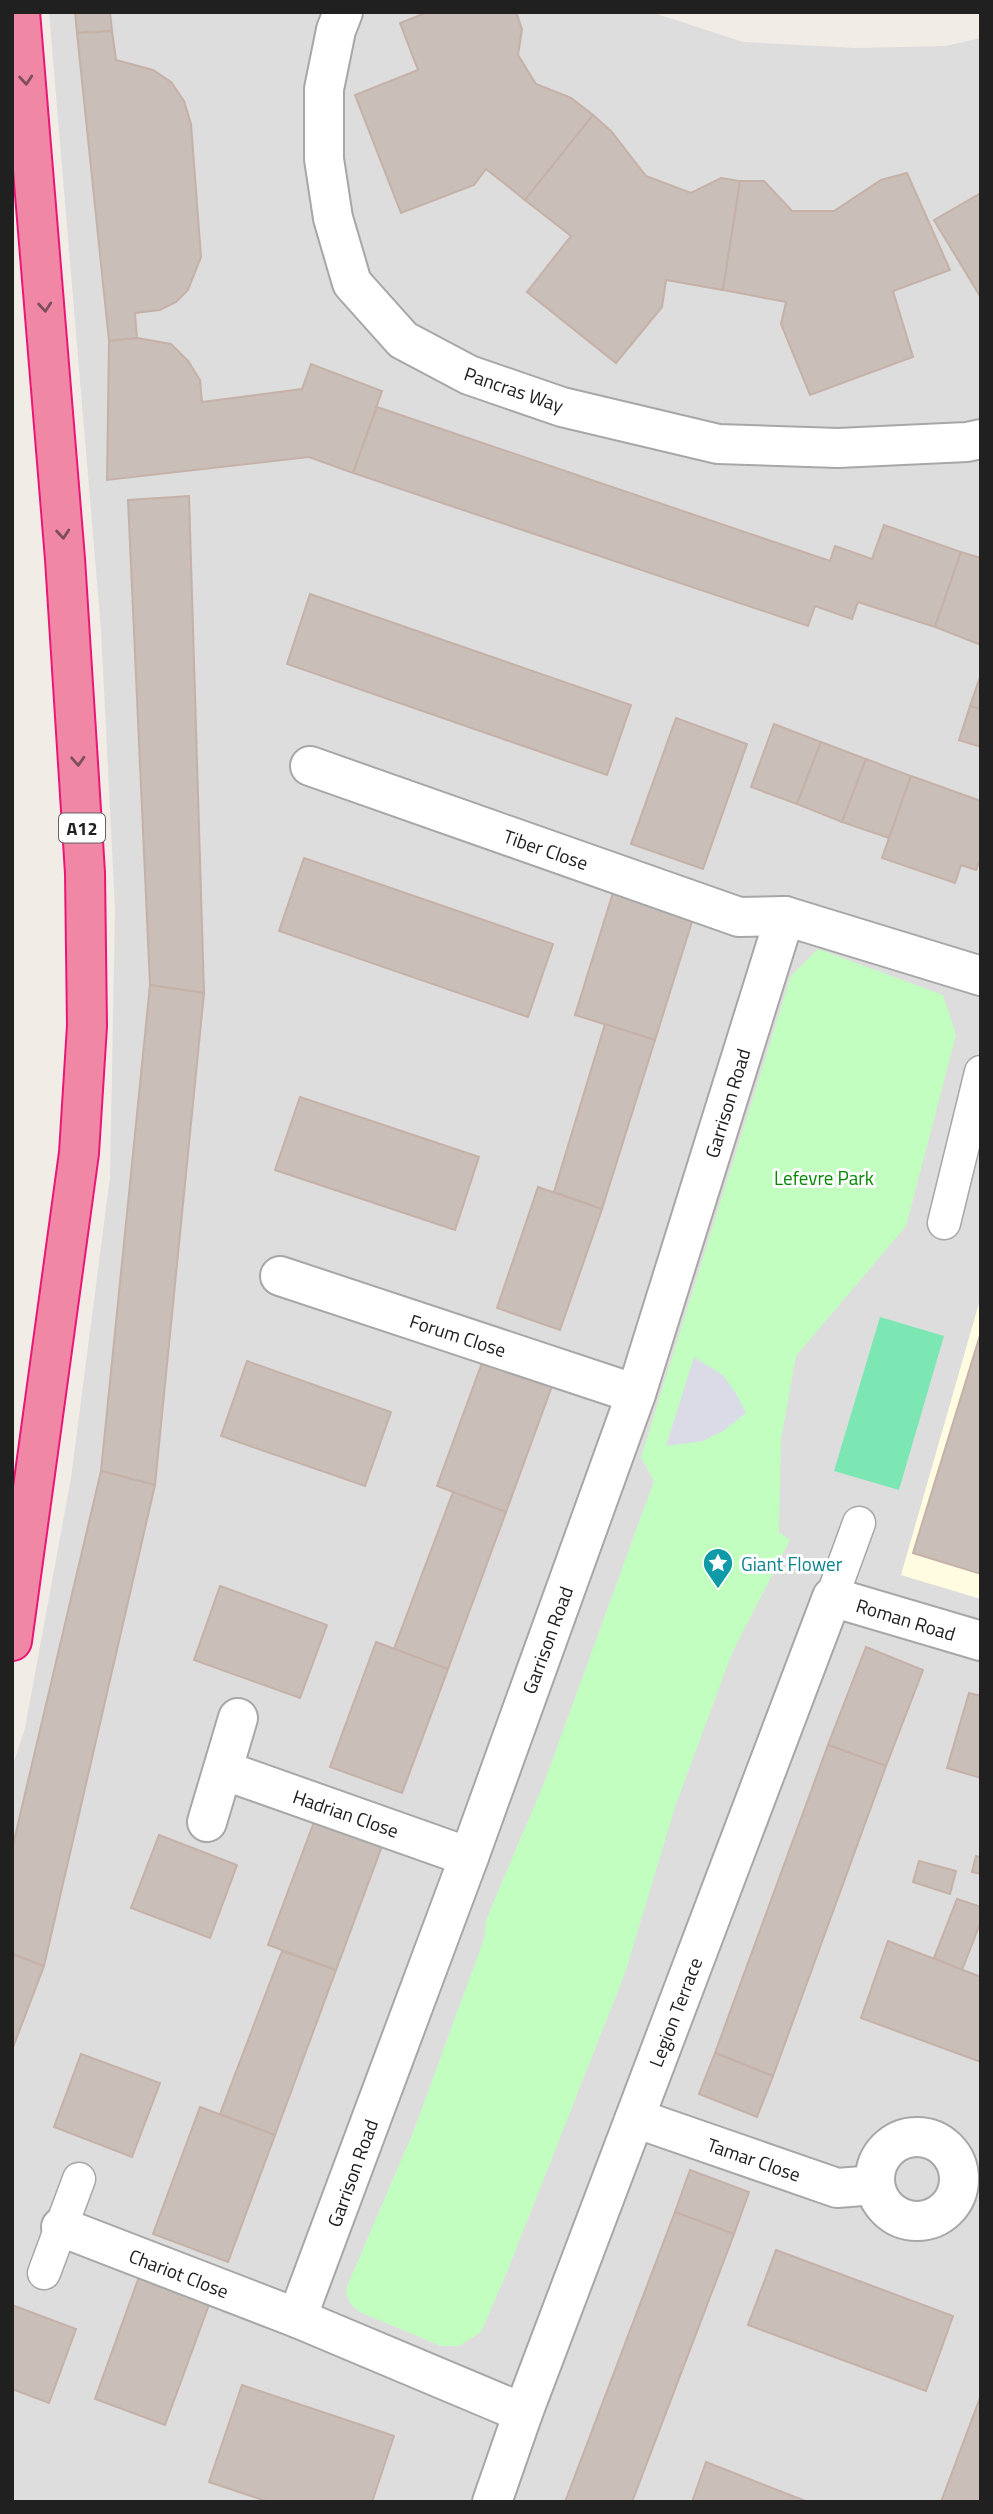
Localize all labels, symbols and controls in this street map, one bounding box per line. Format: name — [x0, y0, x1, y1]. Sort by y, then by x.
one-way arrow — [18, 75, 33, 86]
one-way arrow — [37, 302, 52, 313]
street label: Pancras Way — [460, 358, 568, 420]
one-way arrow — [55, 528, 70, 539]
one-way arrow — [70, 756, 85, 767]
road number: A12 — [59, 814, 105, 842]
street label: Tiber Close — [500, 821, 592, 877]
street label: Garrison Road — [697, 1045, 757, 1161]
park label: Lefevre Park — [774, 1163, 874, 1192]
street label: Forum Close — [406, 1306, 510, 1364]
place icon: Giant Flower — [701, 1546, 735, 1590]
place label: Giant Flower — [741, 1549, 843, 1578]
street label: Garrison Road — [514, 1582, 580, 1698]
street label: Roman Road — [853, 1590, 959, 1648]
street label: Hadrian Close — [289, 1781, 403, 1845]
street label: Legion Terrace — [641, 1953, 709, 2071]
street label: Garrison Road — [319, 2115, 385, 2231]
street label: Tamar Close — [703, 2129, 805, 2189]
street label: Chariot Close — [125, 2241, 233, 2305]

